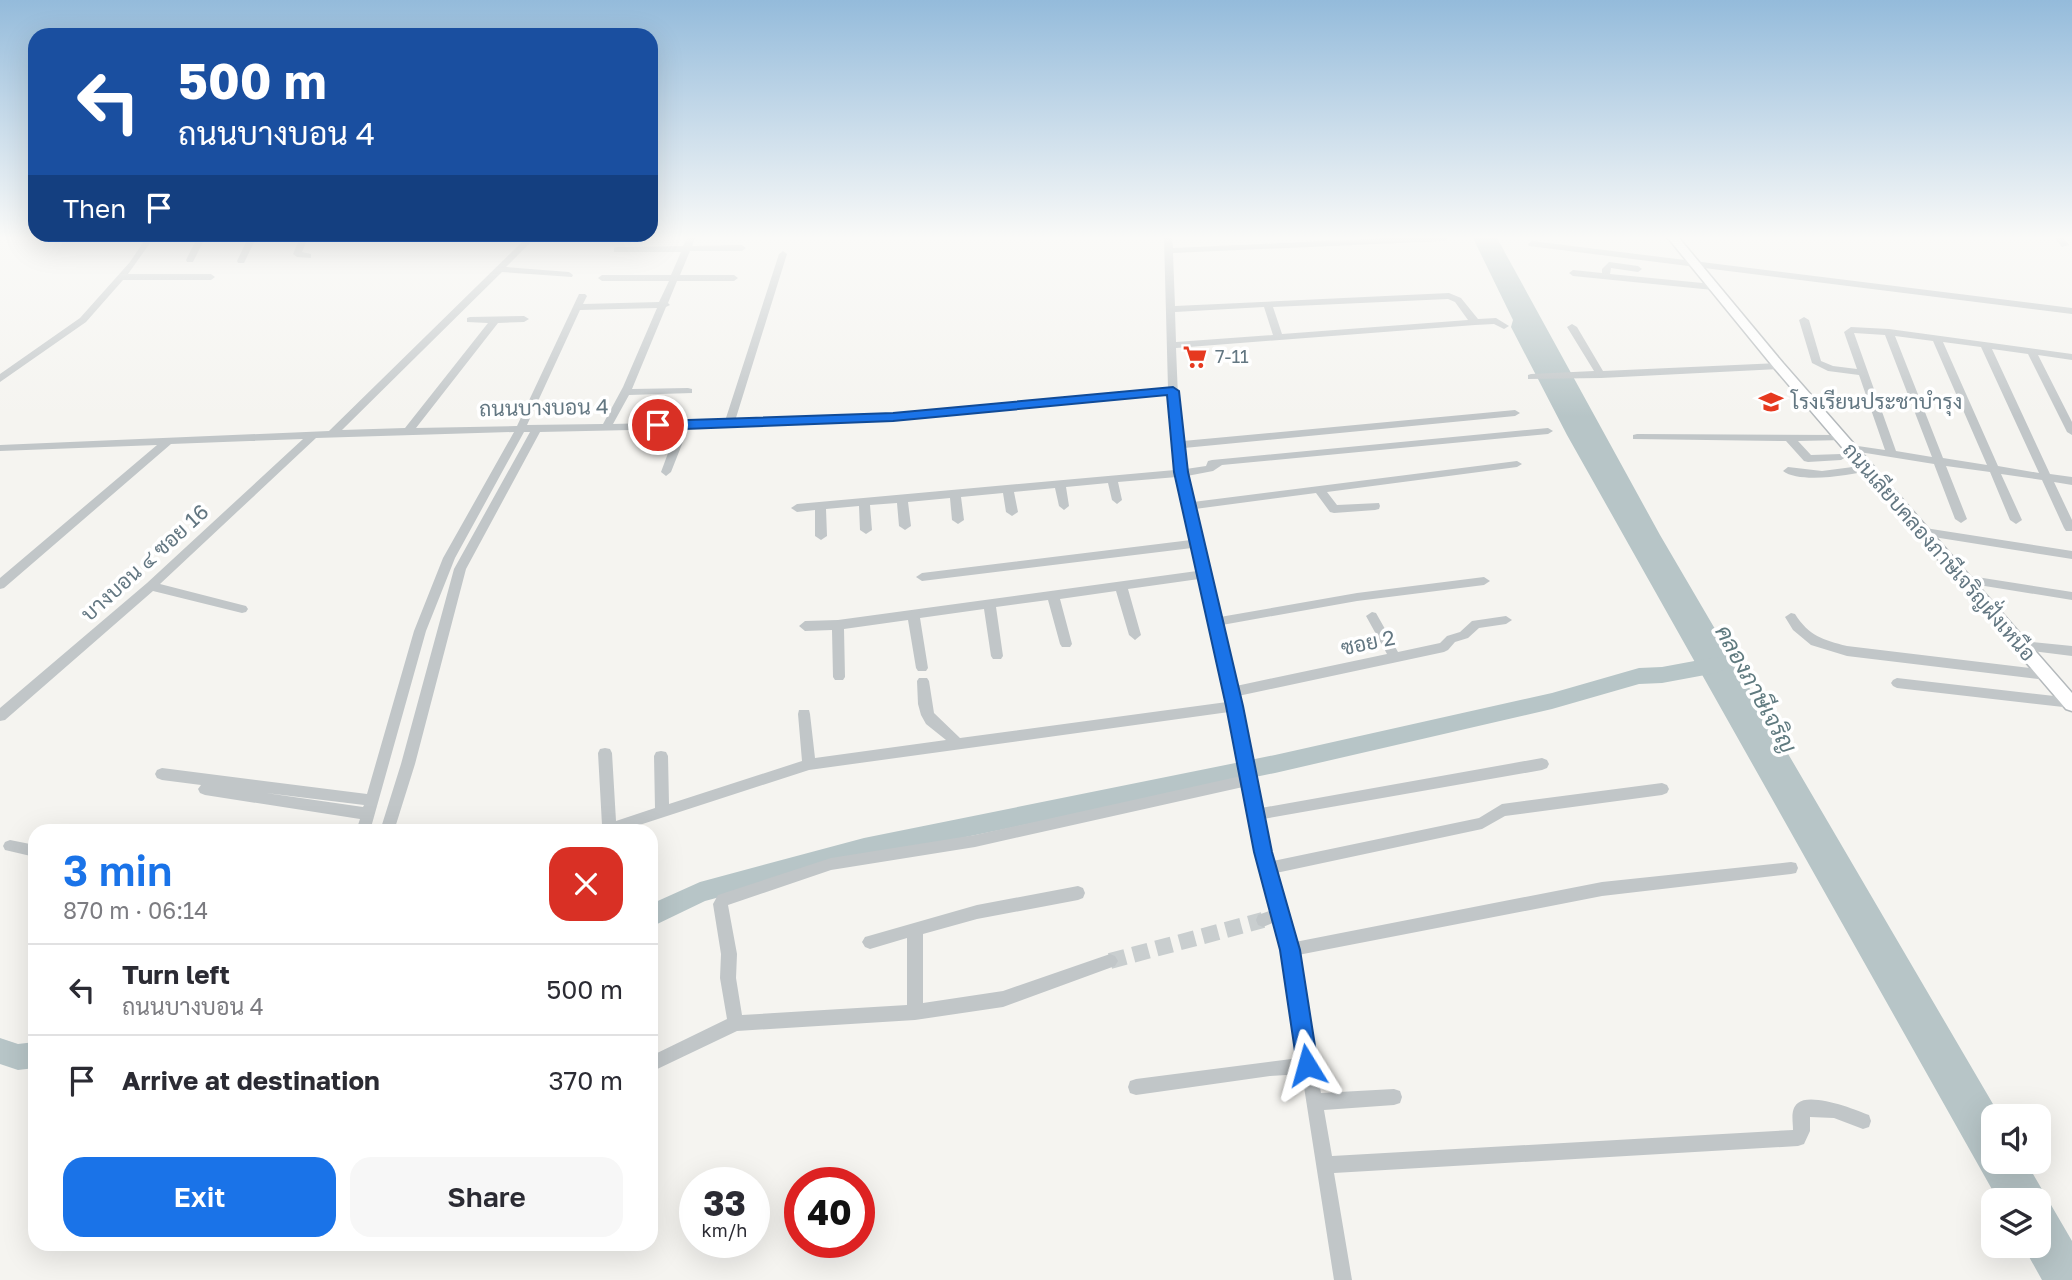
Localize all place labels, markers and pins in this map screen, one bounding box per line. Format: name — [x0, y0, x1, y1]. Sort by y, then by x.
supermarket icon: 7-11 — [1181, 343, 1209, 371]
place label: 7-11 — [1215, 345, 1249, 367]
school or university icon: โรงเรียนประชาบำรุง — [1757, 388, 1785, 416]
place label: โรงเรียนประชาบำรุง — [1790, 388, 1962, 416]
pin — [628, 395, 688, 455]

